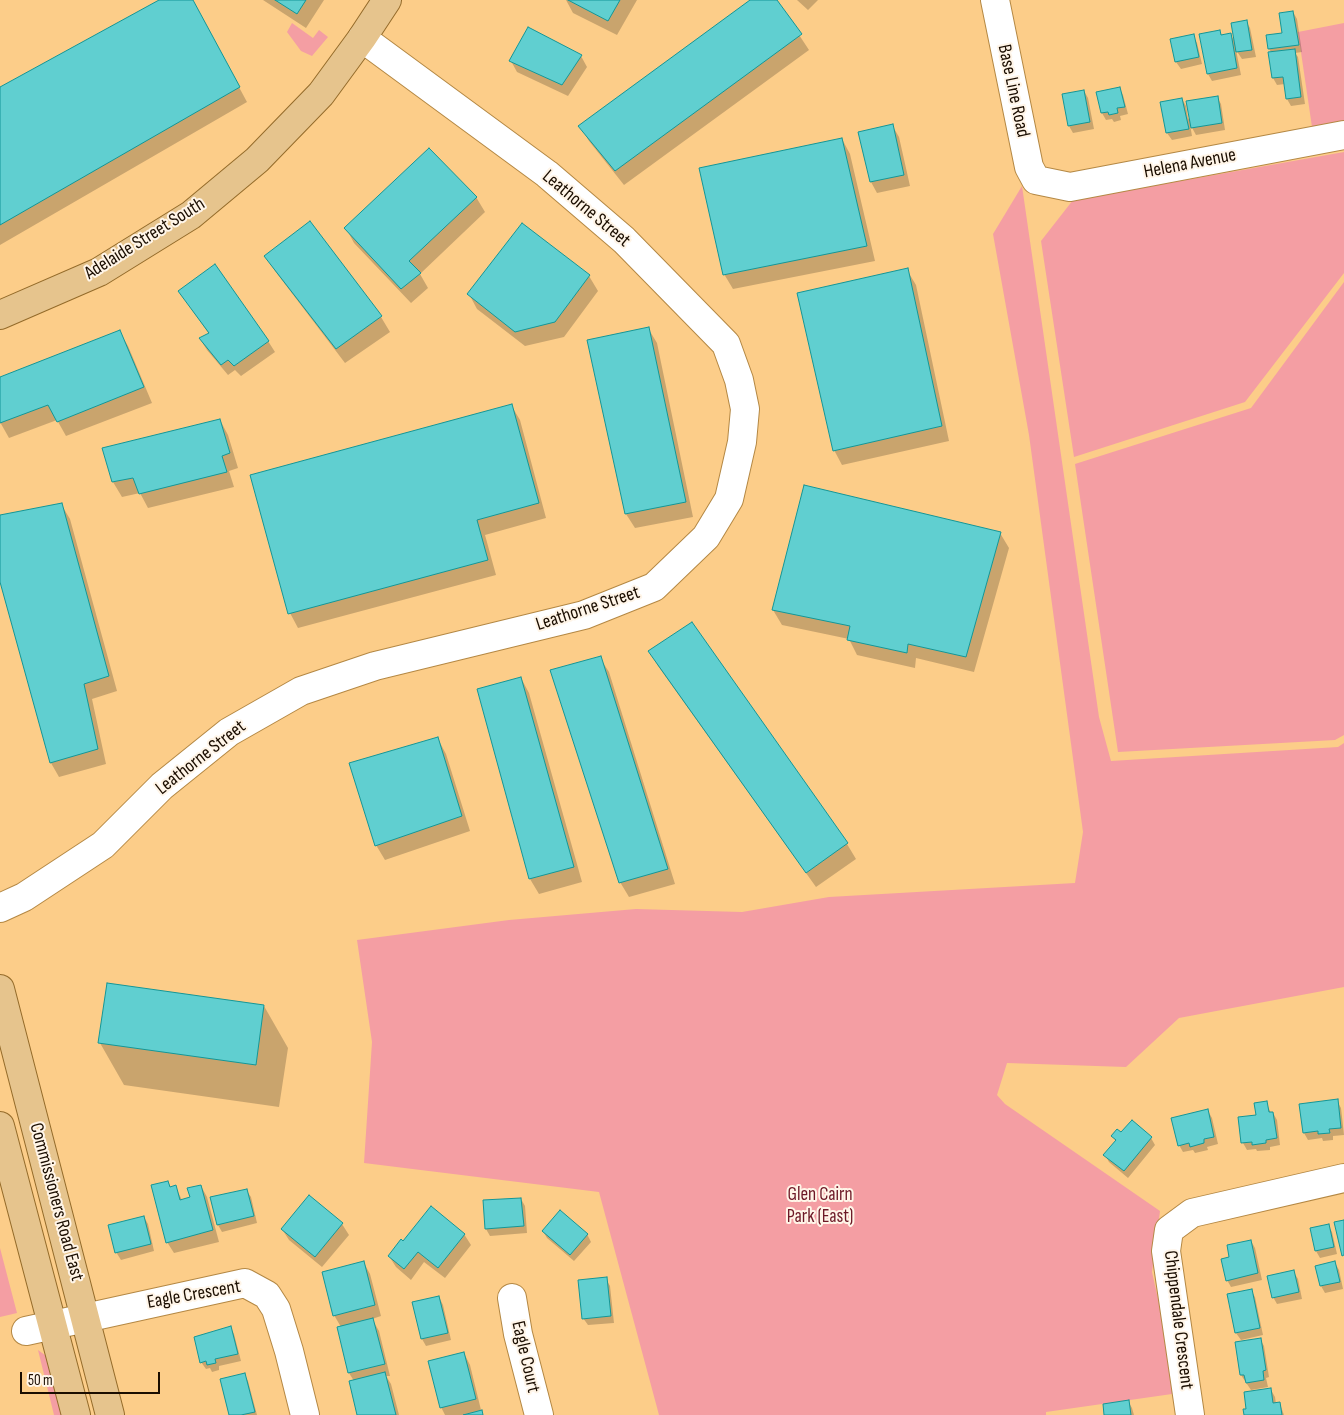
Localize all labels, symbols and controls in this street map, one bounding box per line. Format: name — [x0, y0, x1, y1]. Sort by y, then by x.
street label: Base Line Road — [992, 43, 1034, 139]
street label: Helena Avenue — [1142, 144, 1238, 184]
street label: Leathorne Street — [537, 166, 635, 252]
street label: Adelaide Street South — [81, 193, 209, 285]
street label: Leathorne Street — [533, 581, 643, 637]
street label: Leathorne Street — [151, 716, 251, 800]
street label: Commissioners Road East — [24, 1121, 88, 1283]
park label: Glen Cairn Park (East) — [787, 1184, 853, 1228]
street label: Chippendale Crescent — [1158, 1249, 1198, 1391]
street label: Eagle Crescent — [145, 1276, 243, 1314]
street label: Eagle Court — [506, 1319, 544, 1395]
scale bar — [22, 1362, 162, 1394]
text: 50 m — [28, 1371, 53, 1390]

